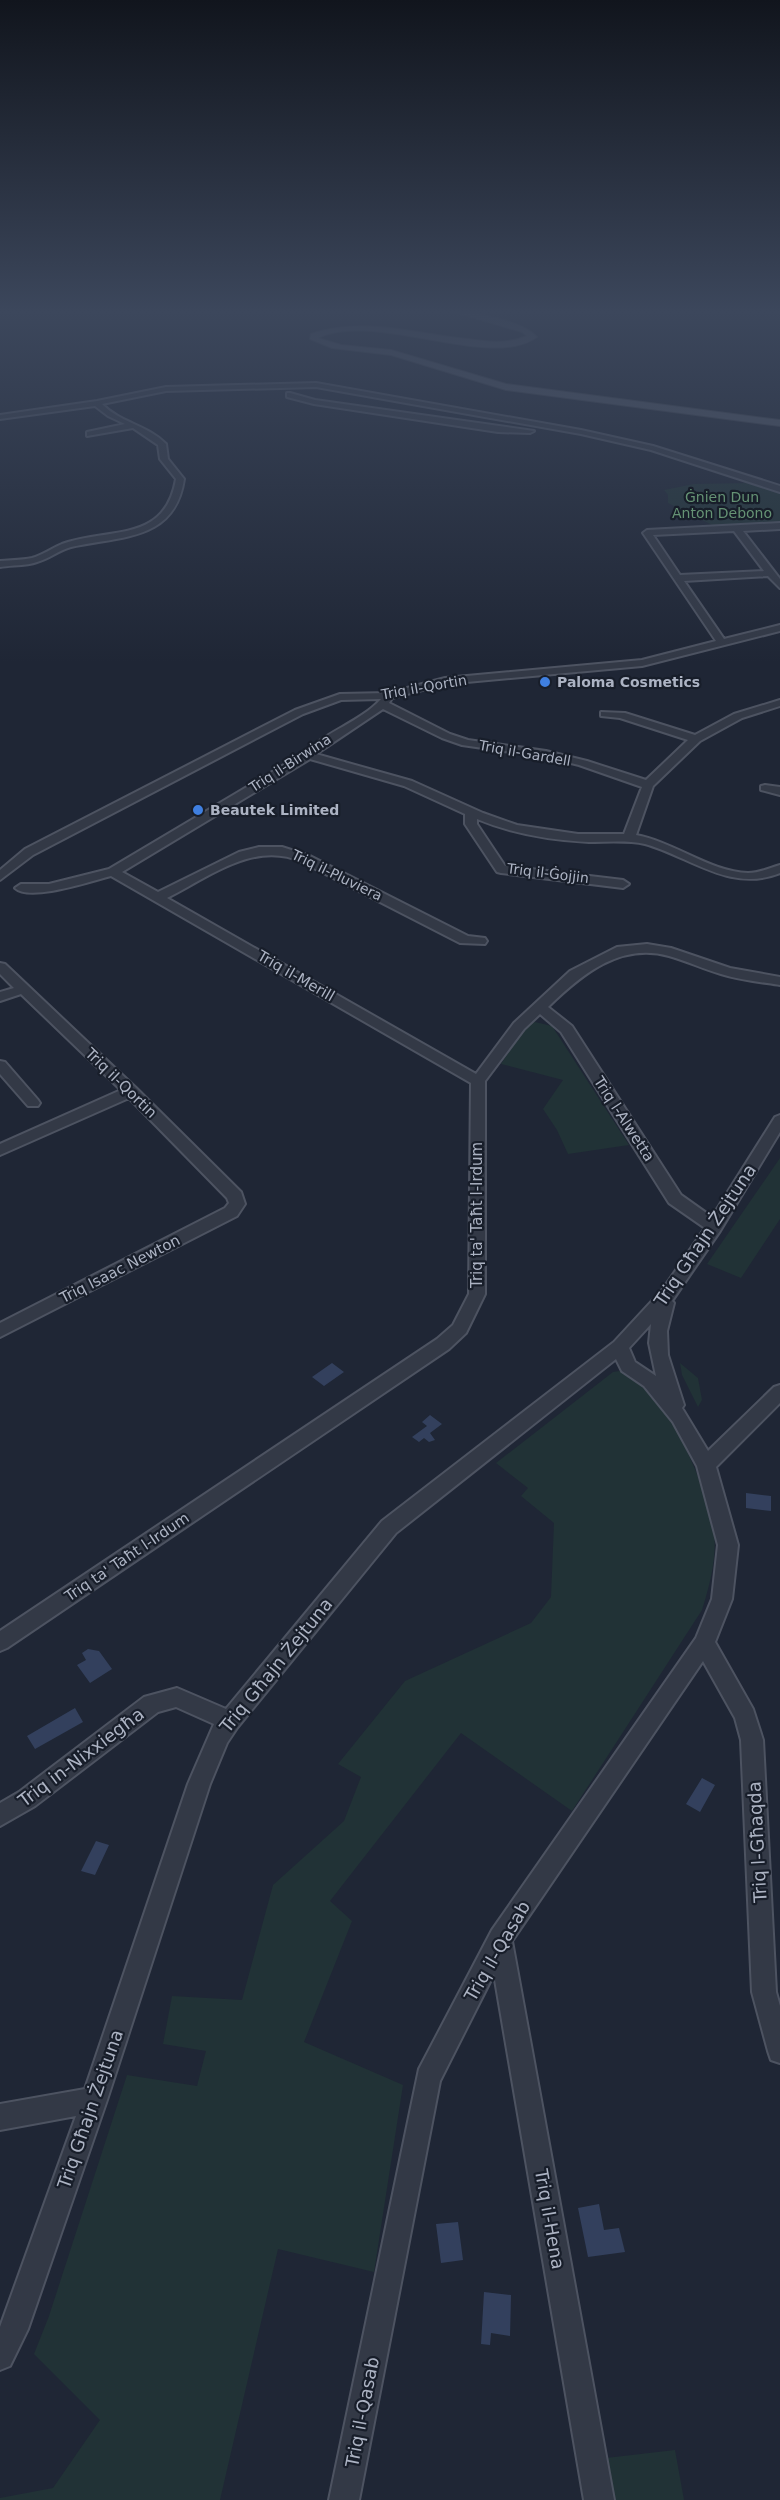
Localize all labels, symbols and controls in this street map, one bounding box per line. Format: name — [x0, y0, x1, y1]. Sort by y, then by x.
park label: Ġnien Dun Anton Debono — [672, 488, 772, 521]
street label: Triq il-Qortin — [379, 672, 468, 703]
place label: Paloma Cosmetics — [557, 674, 700, 690]
marker: Paloma Cosmetics — [538, 675, 552, 689]
street label: Triq il-Birwina — [245, 731, 334, 796]
street label: Triq il-Gardell — [477, 737, 572, 769]
place label: Beautek Limited — [210, 802, 339, 818]
marker: Beautek Limited — [191, 803, 205, 817]
street label: Triq il-Pluviera — [288, 846, 385, 904]
street label: Triq il-Ġojjin — [505, 859, 590, 886]
street label: Triq il-Merill — [253, 946, 338, 1005]
street label: Triq il-Qortin — [81, 1044, 161, 1122]
street label: Triq l-Alwetta — [589, 1072, 658, 1165]
street label: Triq ta' Taħt l-Irdum — [468, 1142, 486, 1289]
street label: Triq Għajn Żejtuna — [649, 1160, 760, 1311]
street label: Triq Isaac Newton — [56, 1231, 183, 1308]
street label: Triq ta' Taħt l-Irdum — [61, 1509, 193, 1606]
street label: Triq Għajn Żejtuna — [215, 1594, 337, 1737]
street label: Triq in-Nixxiegħa — [13, 1703, 148, 1812]
street label: Triq l-Għaqda — [743, 1781, 771, 1904]
street label: Triq il-Qasab — [459, 1897, 534, 2006]
street label: Triq Għajn Żejtuna — [53, 2027, 127, 2192]
street label: Triq il-Hena — [531, 2166, 569, 2271]
street label: Triq il-Qasab — [341, 2355, 383, 2470]

